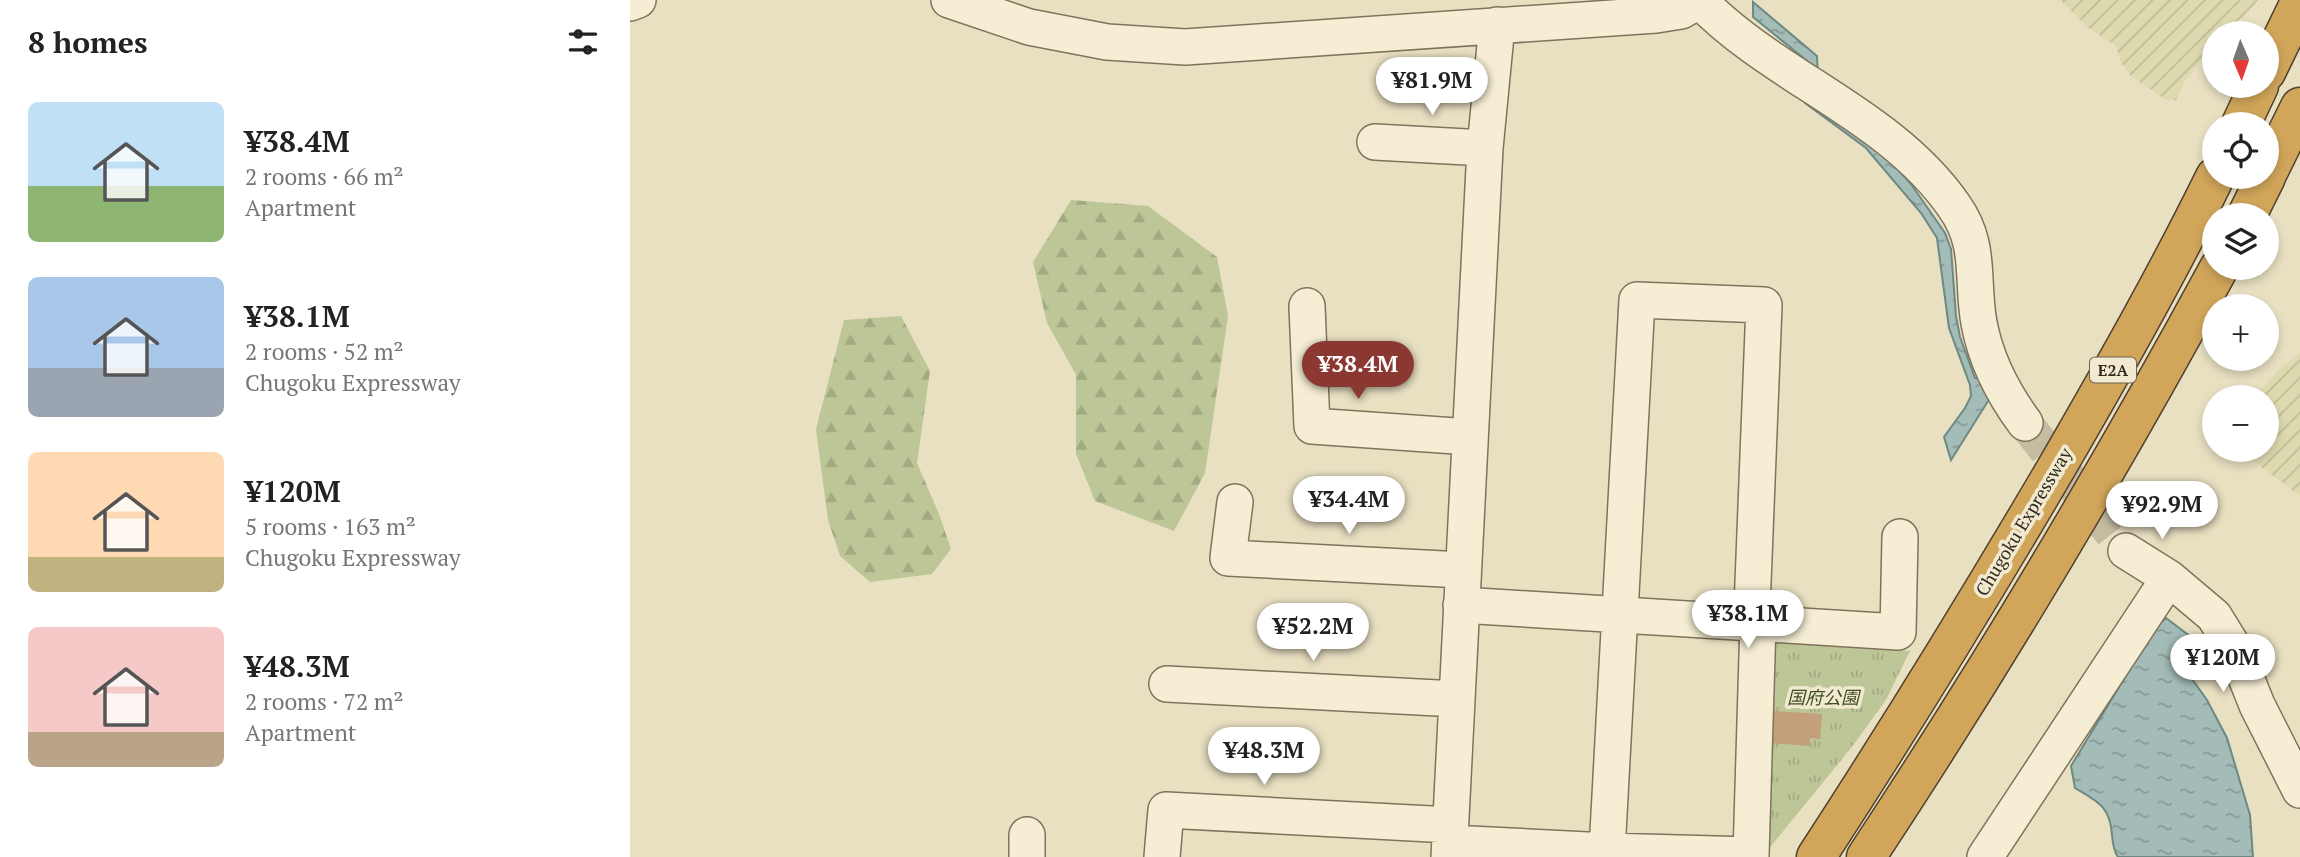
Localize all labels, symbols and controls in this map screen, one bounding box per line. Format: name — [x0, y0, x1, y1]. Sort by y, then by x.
north arrow — [2202, 21, 2278, 98]
map controls — [2202, 21, 2279, 462]
text: 8 homes — [28, 22, 147, 62]
icon: filters — [564, 23, 602, 61]
pin: ¥81.9M — [1375, 58, 1489, 117]
text: ¥81.9M — [1392, 64, 1472, 95]
button: locate — [2202, 112, 2279, 189]
text: ¥38.4M — [245, 121, 350, 161]
icon: home — [84, 130, 168, 214]
text: 2 rooms · 66 m² — [245, 161, 404, 192]
text: Apartment — [245, 192, 356, 223]
button: layers — [2202, 203, 2279, 280]
button: + — [2202, 294, 2279, 371]
text: ¥38.1M — [245, 296, 350, 336]
icon: home — [84, 305, 168, 389]
text: 2 rooms · 52 m² — [245, 336, 404, 367]
pin: ¥38.4M — [1301, 342, 1415, 401]
text: ¥38.4M — [1318, 348, 1398, 379]
road number: E2A — [2090, 358, 2136, 382]
text: Chugoku Expressway — [245, 367, 461, 398]
button: − — [2202, 385, 2279, 462]
street label: Chugoku Expressway — [1969, 442, 2077, 600]
text: ¥120M — [245, 471, 341, 511]
pin: ¥34.4M — [1292, 476, 1406, 536]
icon: home — [84, 480, 168, 564]
pin: ¥92.9M — [2105, 482, 2219, 541]
text: ¥34.4M — [1309, 483, 1389, 514]
text: ¥92.9M — [2122, 488, 2202, 519]
text: 5 rooms · 163 m² — [245, 511, 416, 542]
text: Chugoku Expressway — [245, 542, 461, 573]
pin: ¥38.1M — [1691, 590, 1805, 650]
text: ¥38.1M — [1708, 597, 1788, 628]
pin: ¥52.2M — [1256, 604, 1370, 663]
text: ¥52.2M — [1273, 610, 1353, 641]
pin: ¥120M — [2174, 634, 2272, 694]
text: ¥120M — [2186, 641, 2260, 672]
text: ¥48.3M — [245, 646, 350, 686]
icon: home — [84, 655, 168, 739]
park label: 国府公園 — [1787, 685, 1862, 709]
text: 2 rooms · 72 m² — [245, 686, 404, 717]
text: Apartment — [245, 717, 356, 748]
pin: ¥48.3M — [1207, 728, 1321, 787]
text: ¥48.3M — [1224, 734, 1304, 765]

